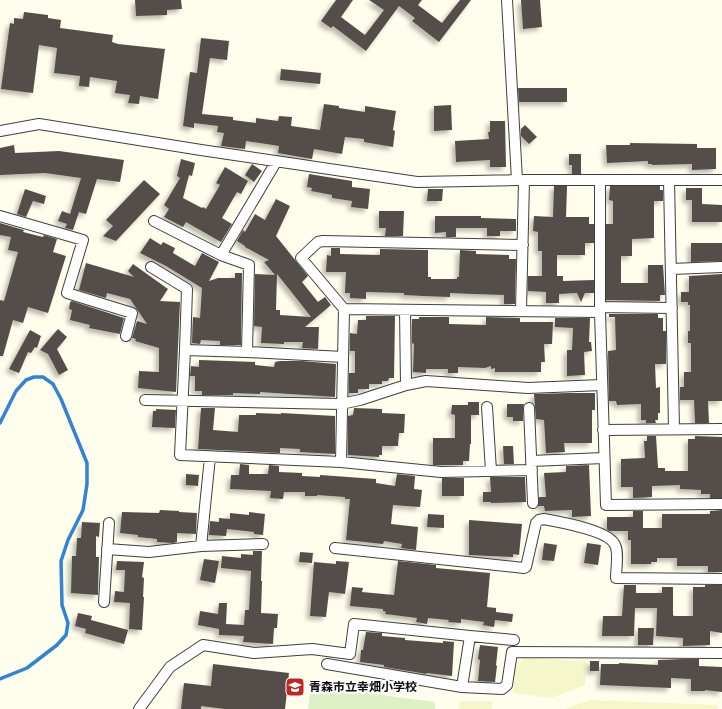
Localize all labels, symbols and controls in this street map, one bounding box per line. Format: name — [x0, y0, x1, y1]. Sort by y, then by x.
school or university icon: 青森市立幸畑小学校 — [284, 676, 306, 698]
place label: 青森市立幸畑小学校 — [309, 680, 417, 694]

